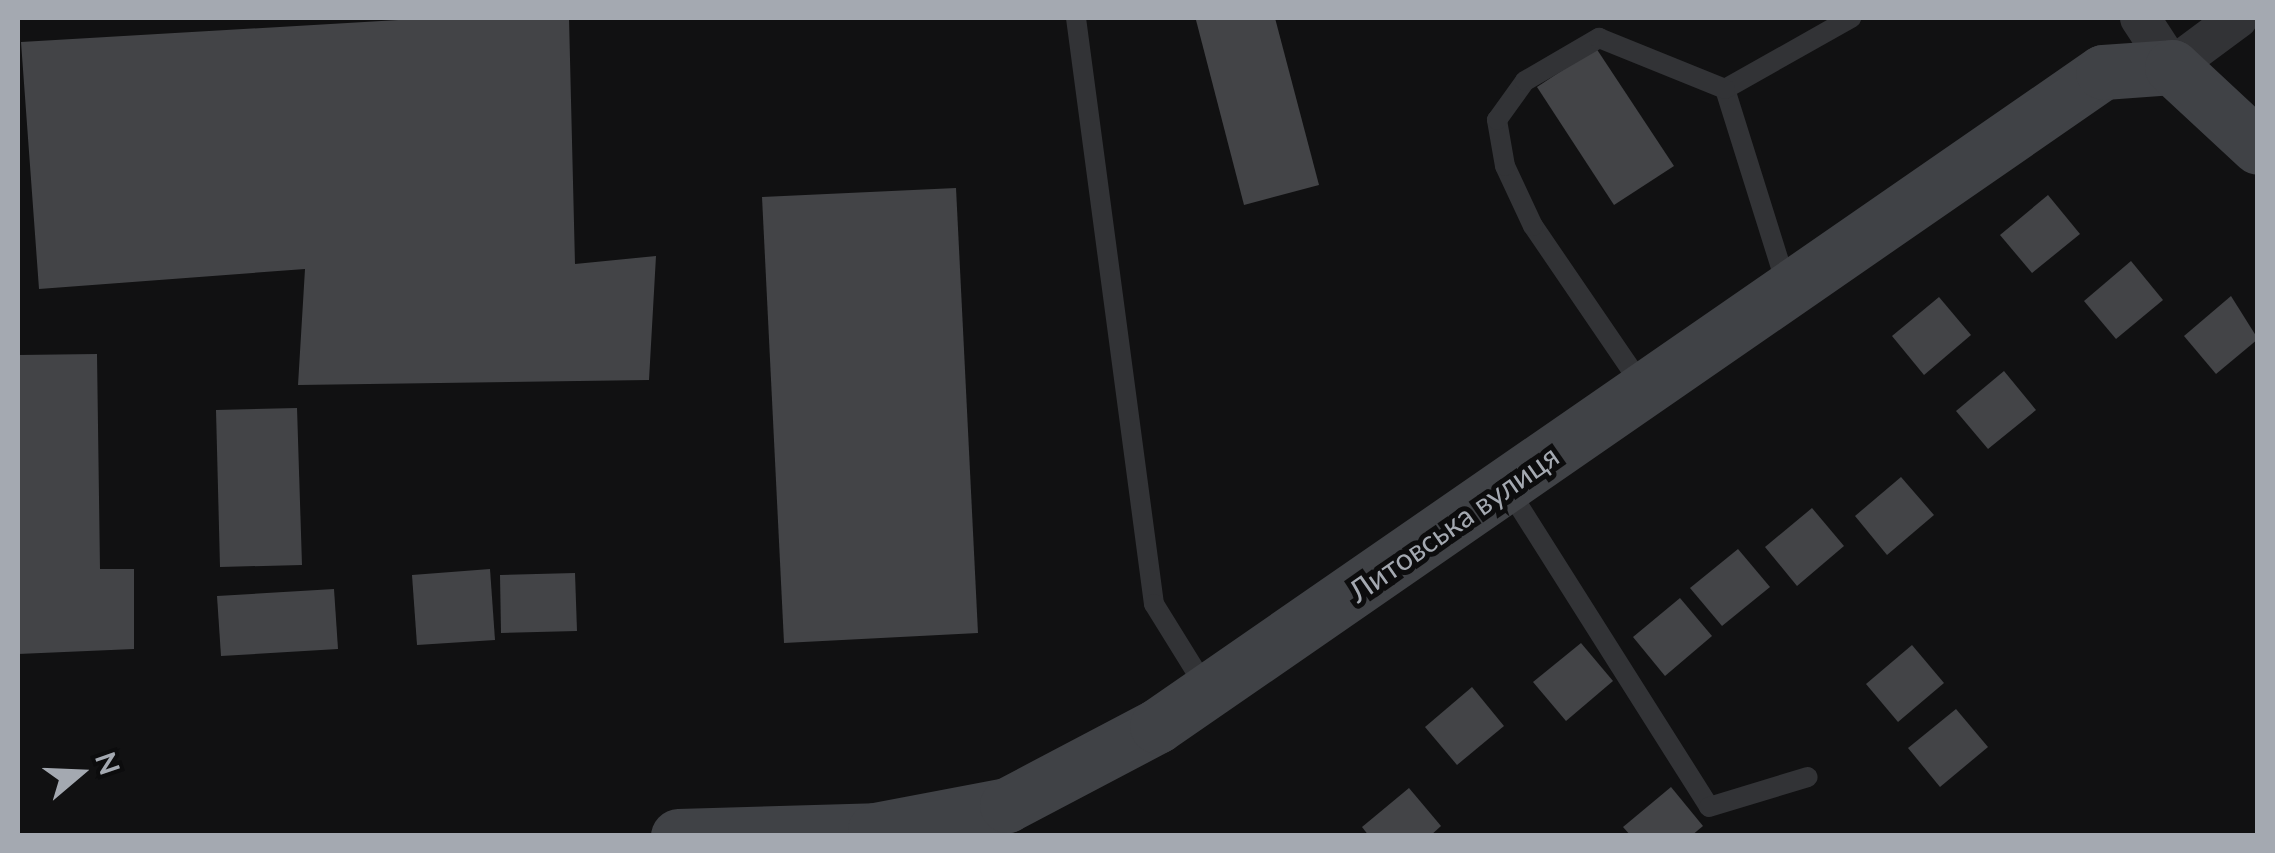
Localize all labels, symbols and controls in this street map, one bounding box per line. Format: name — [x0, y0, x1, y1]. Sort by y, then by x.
street label: Литовська вулиця — [1341, 437, 1565, 609]
north arrow — [30, 723, 130, 823]
text: N — [89, 747, 128, 779]

